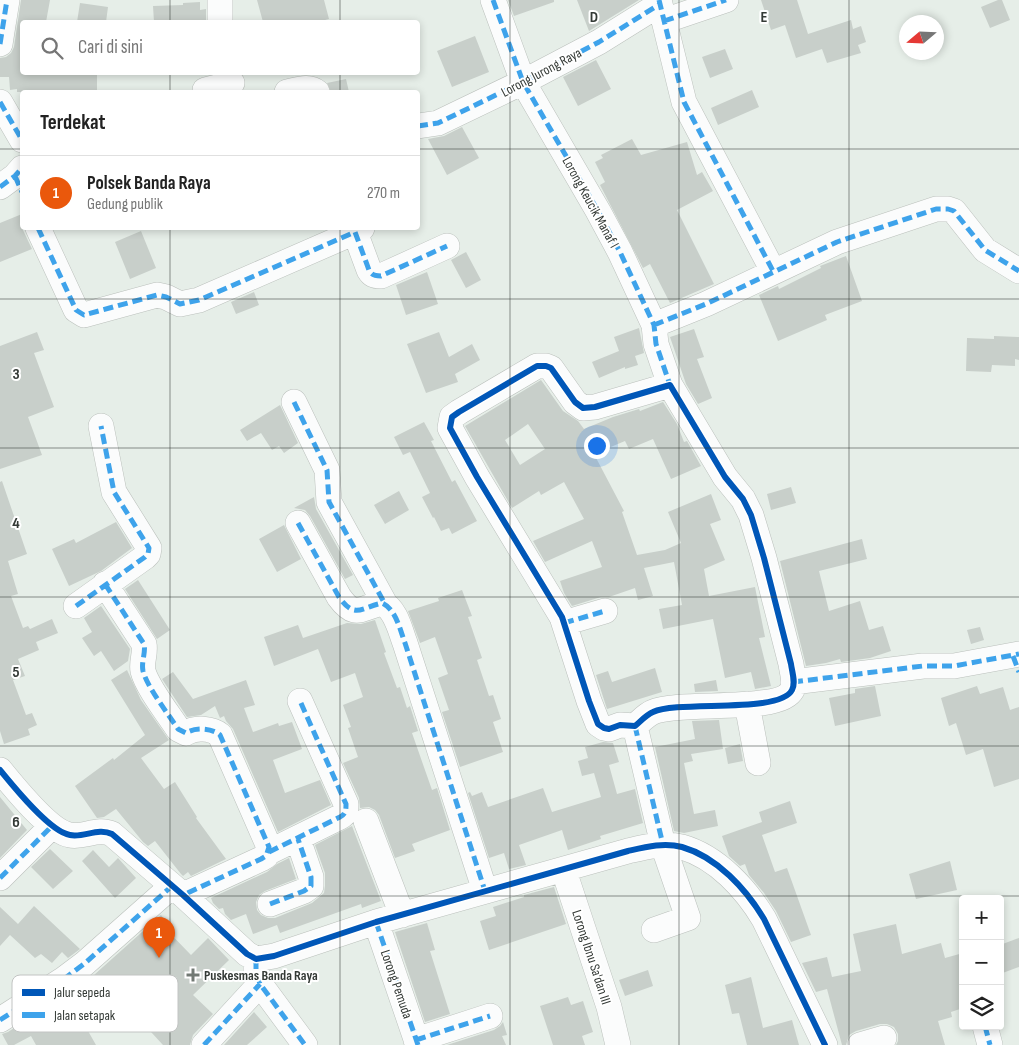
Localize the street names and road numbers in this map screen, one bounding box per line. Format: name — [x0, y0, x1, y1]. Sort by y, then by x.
street label: Lorong Jurong Raya — [498, 44, 584, 101]
street label: Lorong Keucik Manaf I — [558, 154, 623, 251]
street label: Lorong Ibnu Sa'dan III — [568, 908, 615, 1007]
street label: Lorong Pemuda — [377, 947, 416, 1021]

